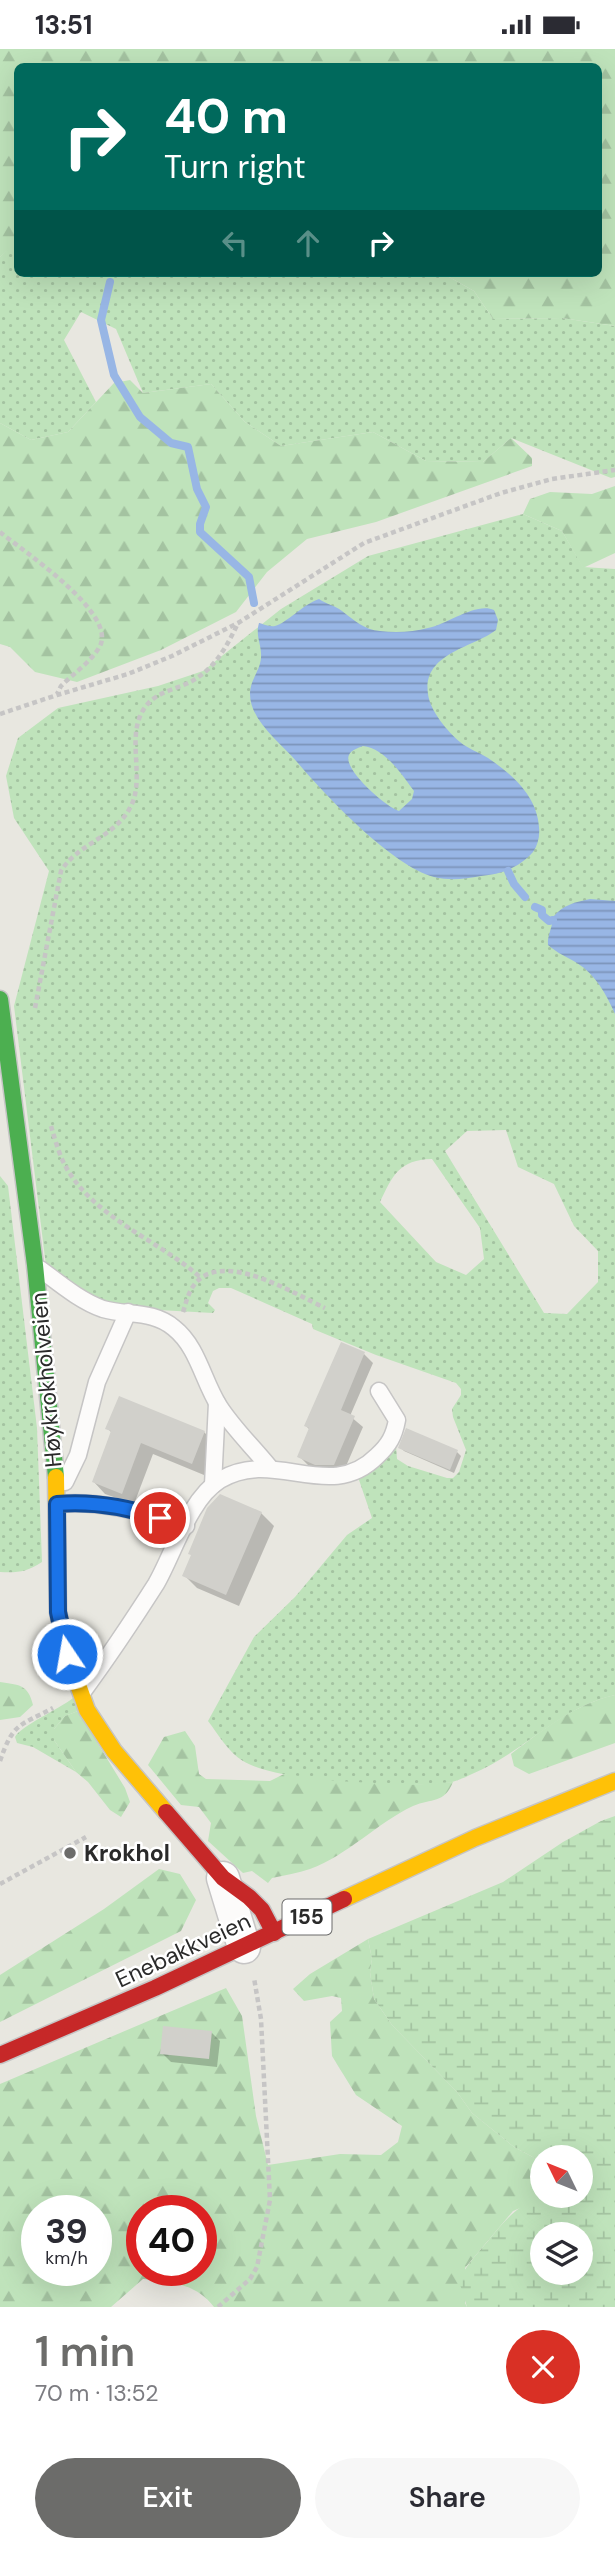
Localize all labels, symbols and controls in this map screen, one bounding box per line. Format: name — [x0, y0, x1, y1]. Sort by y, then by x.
text: 13:51 — [35, 8, 92, 42]
text: 40 m — [164, 84, 288, 148]
icon: right — [49, 91, 140, 182]
text: Turn right — [164, 146, 306, 188]
icon: left — [216, 224, 254, 262]
icon: ahead — [289, 224, 327, 262]
icon: right — [362, 224, 400, 262]
street label: Høykrokholveien — [23, 1291, 69, 1469]
pin — [130, 1488, 190, 1548]
icon: arrive — [141, 1499, 179, 1537]
position arrow — [30, 1617, 104, 1691]
place label: Krokhol — [84, 1838, 170, 1868]
marker: Krokhol — [62, 1845, 78, 1861]
road number: 155 — [282, 1899, 332, 1934]
street label: Enebakkveien — [111, 1906, 255, 1994]
north arrow — [530, 2145, 593, 2209]
map controls — [530, 2145, 593, 2285]
speed limit sign: 40 — [126, 2195, 217, 2286]
text: 39 — [45, 2208, 88, 2254]
button: layers — [530, 2222, 593, 2285]
text: km/h — [45, 2246, 88, 2270]
text: 1 min — [35, 2324, 135, 2379]
button: close — [506, 2330, 580, 2404]
text: 70 m · 13:52 — [35, 2378, 158, 2408]
button: Exit — [35, 2458, 301, 2538]
button: Share — [315, 2458, 580, 2538]

